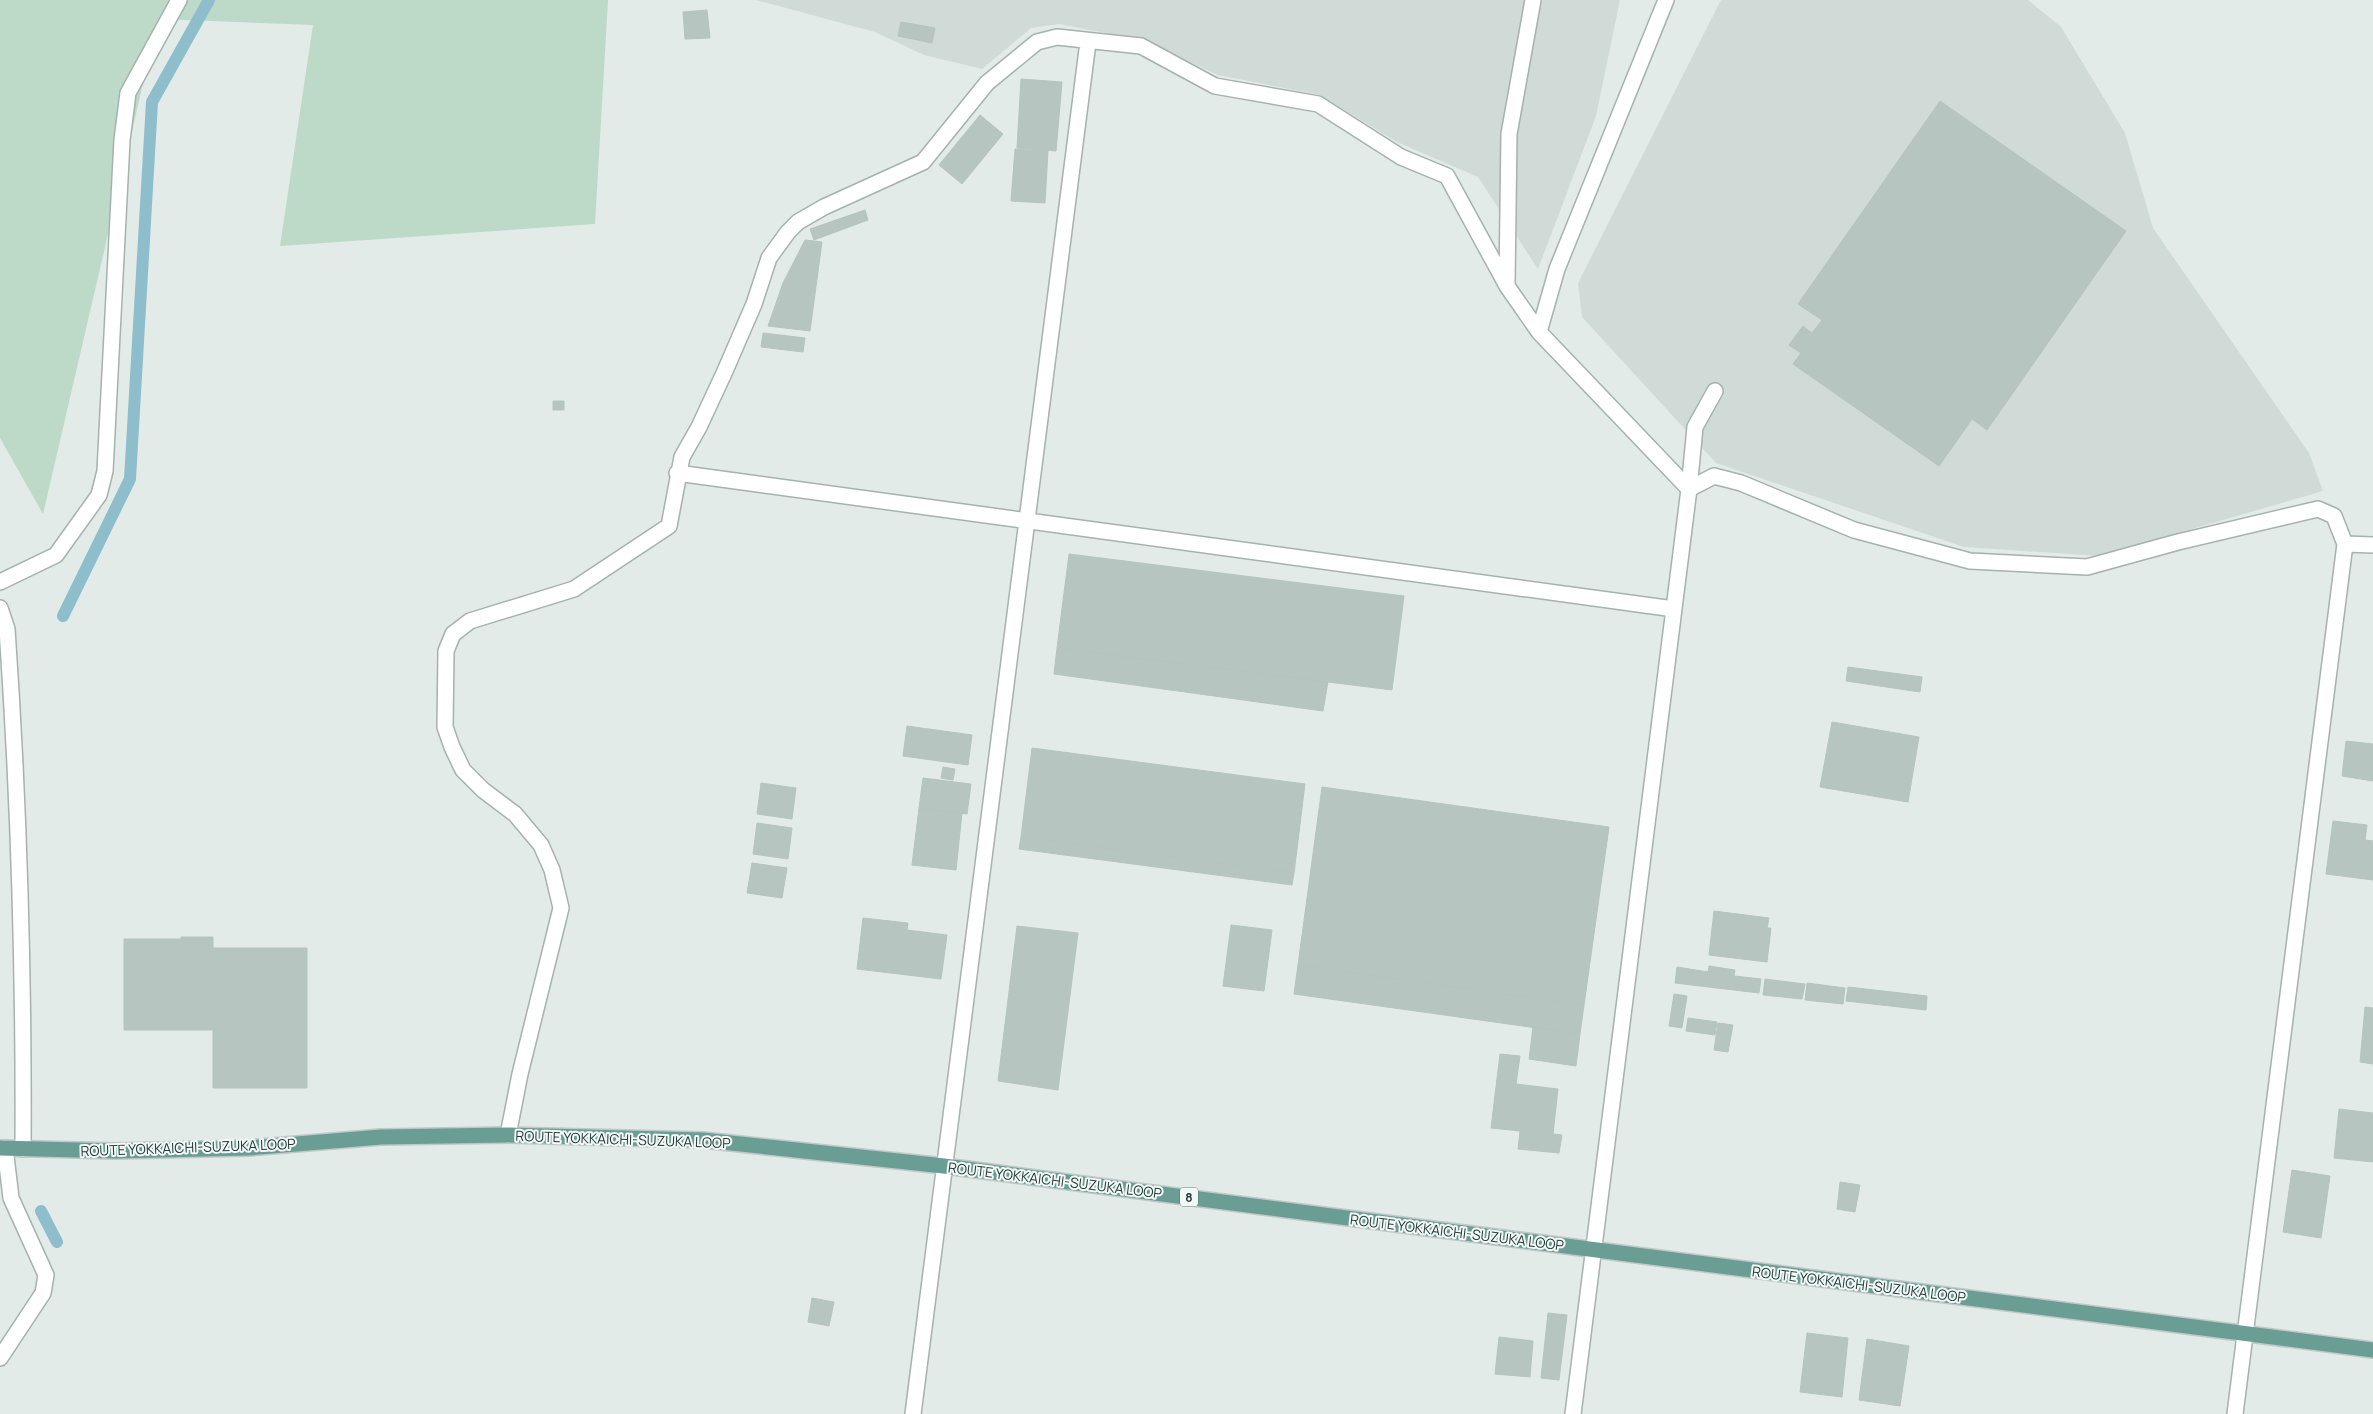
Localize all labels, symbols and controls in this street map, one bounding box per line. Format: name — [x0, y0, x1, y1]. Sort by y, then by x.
street label: ROUTE YOKKAICHI-SUZUKA LOOP — [515, 1126, 731, 1152]
street label: ROUTE YOKKAICHI-SUZUKA LOOP — [80, 1134, 296, 1160]
street label: ROUTE YOKKAICHI-SUZUKA LOOP — [947, 1157, 1164, 1203]
road number: 8 — [1180, 1188, 1198, 1206]
street label: ROUTE YOKKAICHI-SUZUKA LOOP — [1349, 1209, 1566, 1255]
street label: ROUTE YOKKAICHI-SUZUKA LOOP — [1751, 1261, 1968, 1307]

